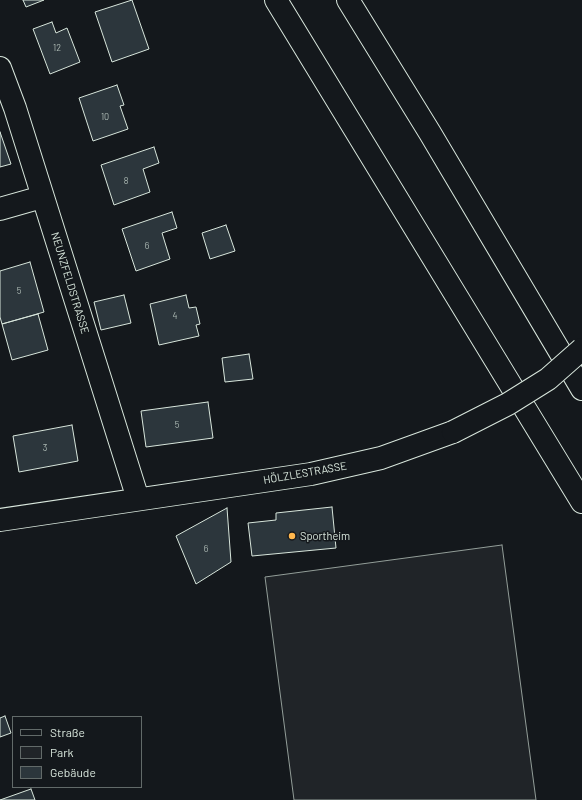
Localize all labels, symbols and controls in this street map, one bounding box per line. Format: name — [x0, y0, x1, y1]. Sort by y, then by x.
house number: 12 — [53, 43, 61, 53]
house number: 10 — [101, 112, 109, 122]
house number: 8 — [124, 176, 128, 186]
street label: NEUNZFELDSTRASSE — [48, 230, 92, 336]
house number: 6 — [145, 241, 149, 251]
house number: 5 — [17, 286, 21, 296]
house number: 4 — [173, 311, 177, 321]
house number: 5 — [175, 420, 179, 430]
house number: 3 — [43, 443, 47, 453]
street label: HÖLZLESTRASSE — [262, 459, 348, 487]
place label: Sportheim — [300, 529, 350, 543]
marker: Sportheim — [287, 531, 297, 541]
house number: 6 — [204, 544, 208, 554]
legend — [12, 716, 142, 788]
text: Straße — [50, 725, 85, 739]
text: Park — [50, 745, 74, 759]
text: Gebäude — [50, 765, 96, 779]

